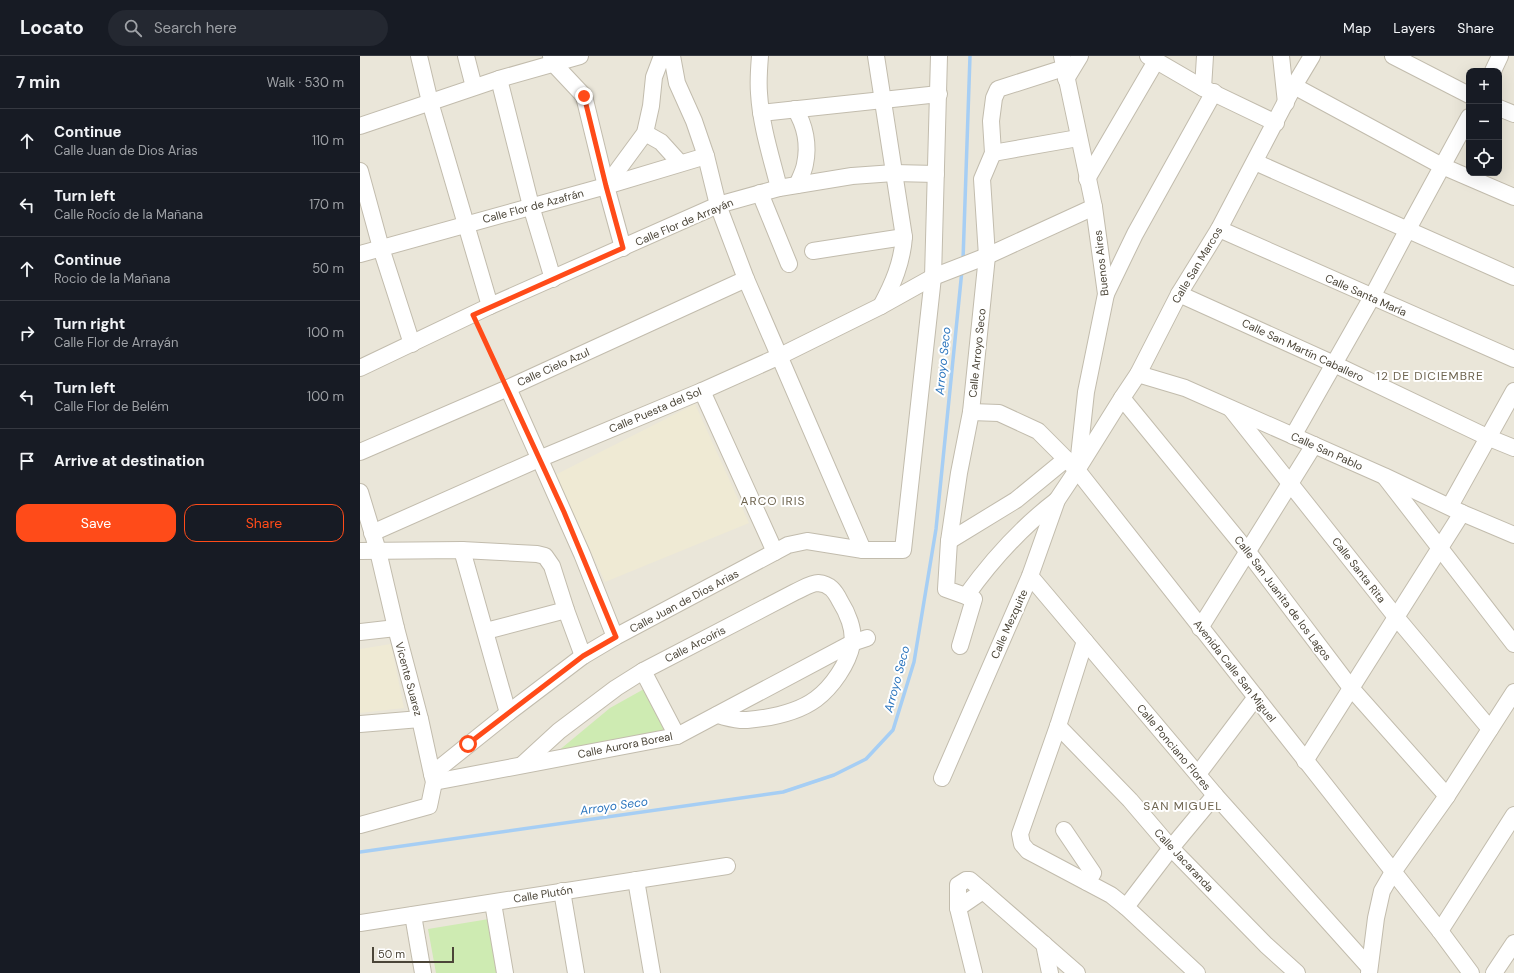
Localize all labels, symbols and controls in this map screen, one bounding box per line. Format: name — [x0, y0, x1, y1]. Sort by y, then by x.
search box — [108, 10, 388, 46]
text: Locato — [20, 15, 84, 40]
icon: search — [122, 17, 144, 39]
text: Search here — [154, 18, 237, 38]
text: Map — [1343, 19, 1371, 37]
text: Layers — [1393, 19, 1435, 37]
text: Share — [1457, 19, 1494, 37]
map controls — [1466, 68, 1502, 176]
button: + — [1466, 68, 1502, 104]
text: 7 min — [16, 71, 60, 93]
text: Walk · 530 m — [266, 74, 344, 91]
route end — [575, 87, 593, 105]
button: − — [1466, 104, 1502, 140]
text: Continue — [54, 122, 122, 142]
icon: ahead — [16, 130, 38, 152]
text: 110 m — [312, 132, 344, 149]
button: locate — [1466, 140, 1502, 176]
text: Calle Juan de Dios Arias — [54, 142, 198, 159]
text: Turn left — [54, 186, 115, 206]
street label: Calle Flor de Azafrán — [481, 186, 585, 226]
icon: left — [16, 194, 38, 216]
street label: Calle Flor de Arrayán — [633, 195, 735, 249]
text: 170 m — [309, 196, 344, 213]
text: Calle Rocío de la Mañana — [54, 206, 203, 223]
street label: Calle San Marcos — [1169, 224, 1225, 306]
street label: Buenos Aires — [1091, 229, 1111, 297]
text: Continue — [54, 250, 122, 270]
icon: ahead — [16, 258, 38, 280]
text: 50 m — [312, 260, 344, 277]
text: Rocio de la Mañana — [54, 270, 170, 287]
street label: Calle Santa María — [1323, 271, 1409, 319]
street label: Calle Arroyo Seco — [965, 308, 989, 398]
text: Turn right — [54, 314, 125, 334]
street label: Calle San Martín Caballero — [1240, 316, 1366, 384]
icon: right — [16, 322, 38, 344]
text: 100 m — [307, 324, 344, 341]
water label: Arroyo Seco — [931, 326, 955, 397]
text: Calle Flor de Arrayán — [54, 334, 178, 351]
street label: Calle Cielo Azul — [515, 345, 591, 389]
district label: 12 DE DICIEMBRE — [1376, 368, 1484, 384]
text: Turn left — [54, 378, 115, 398]
street label: Calle Puesta del Sol — [607, 384, 703, 436]
icon: left — [16, 386, 38, 408]
text: 100 m — [307, 388, 344, 405]
text: Calle Flor de Belém — [54, 398, 169, 415]
street label: Calle San Pablo — [1289, 429, 1365, 473]
icon: arrive — [16, 450, 38, 472]
text: Arrive at destination — [54, 451, 205, 471]
district label: ARCO IRIS — [741, 493, 805, 509]
button: Save — [16, 504, 176, 542]
button: Share — [184, 504, 344, 542]
street label: Calle San Juanita de los Lagos — [1231, 533, 1335, 663]
street label: Calle Santa Rita — [1329, 534, 1389, 606]
street label: Calle Juan de Dios Arias — [627, 566, 741, 636]
street label: Calle Mezquite — [987, 587, 1031, 661]
street label: Avenida Calle San Miguel — [1191, 617, 1279, 725]
street label: Calle Arcoíris — [662, 623, 728, 665]
street label: Vicente Suarez — [392, 640, 426, 718]
water label: Arroyo Seco — [880, 644, 914, 715]
street label: Calle Ponciano Flores — [1134, 701, 1214, 793]
street label: Calle Aurora Boreal — [576, 729, 674, 761]
route start — [459, 735, 477, 753]
water label: Arroyo Seco — [578, 793, 649, 819]
district label: SAN MIGUEL — [1143, 798, 1223, 814]
street label: Calle Jacaranda — [1151, 826, 1217, 894]
street label: Calle Plutón — [512, 882, 574, 906]
scale bar — [372, 945, 454, 964]
text: 50 m — [378, 947, 405, 961]

